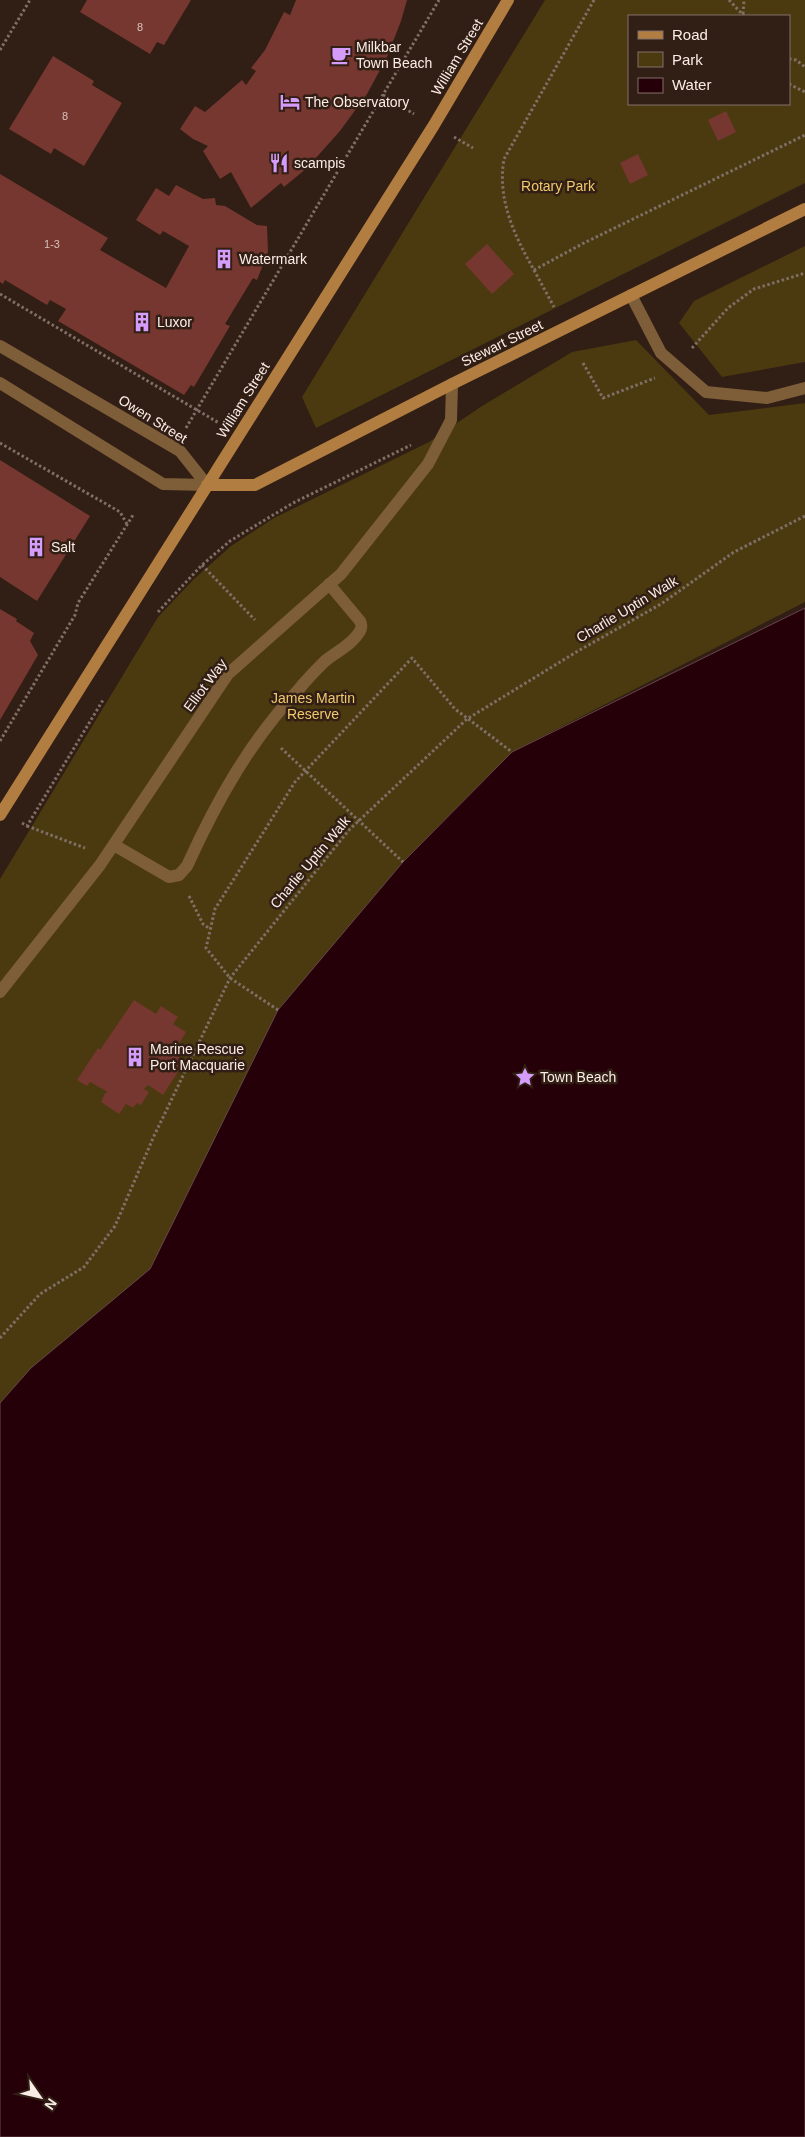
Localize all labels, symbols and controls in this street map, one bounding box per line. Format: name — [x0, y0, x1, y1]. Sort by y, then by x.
legend — [628, 15, 790, 105]
street label: William Street — [428, 16, 486, 98]
house number: 8 — [137, 21, 143, 33]
text: Road — [672, 26, 708, 43]
place label: Milkbar Town Beach — [356, 39, 432, 71]
cafe icon: Milkbar Town Beach — [330, 44, 352, 66]
text: Park — [672, 51, 703, 68]
text: Water — [672, 76, 711, 93]
hotel icon: The Observatory — [279, 91, 301, 113]
place label: The Observatory — [305, 94, 409, 110]
house number: 8 — [62, 110, 68, 122]
restaurant icon: scampis — [268, 152, 290, 174]
place label: scampis — [294, 155, 345, 171]
park label: Rotary Park — [521, 178, 596, 194]
house number: 1-3 — [44, 238, 60, 250]
building icon: Watermark — [213, 248, 235, 270]
place label: Watermark — [239, 251, 308, 267]
building icon: Luxor — [131, 311, 153, 333]
place label: Luxor — [157, 314, 192, 330]
street label: Stewart Street — [459, 316, 545, 370]
street label: William Street — [213, 359, 273, 441]
street label: Owen Street — [116, 392, 190, 446]
building icon: Salt — [25, 536, 47, 558]
place label: Salt — [51, 539, 75, 555]
street label: Charlie Uptin Walk — [573, 572, 681, 646]
street label: Elliot Way — [180, 656, 230, 714]
park label: James Martin Reserve — [271, 690, 355, 722]
street label: Charlie Uptin Walk — [267, 812, 354, 911]
place label: Marine Rescue Port Macquarie — [150, 1041, 245, 1073]
building icon: Marine Rescue Port Macquarie — [124, 1046, 146, 1068]
place icon: Town Beach — [514, 1066, 536, 1088]
place label: Town Beach — [540, 1069, 616, 1085]
north arrow — [15, 2072, 65, 2122]
text: N — [41, 2096, 60, 2113]

